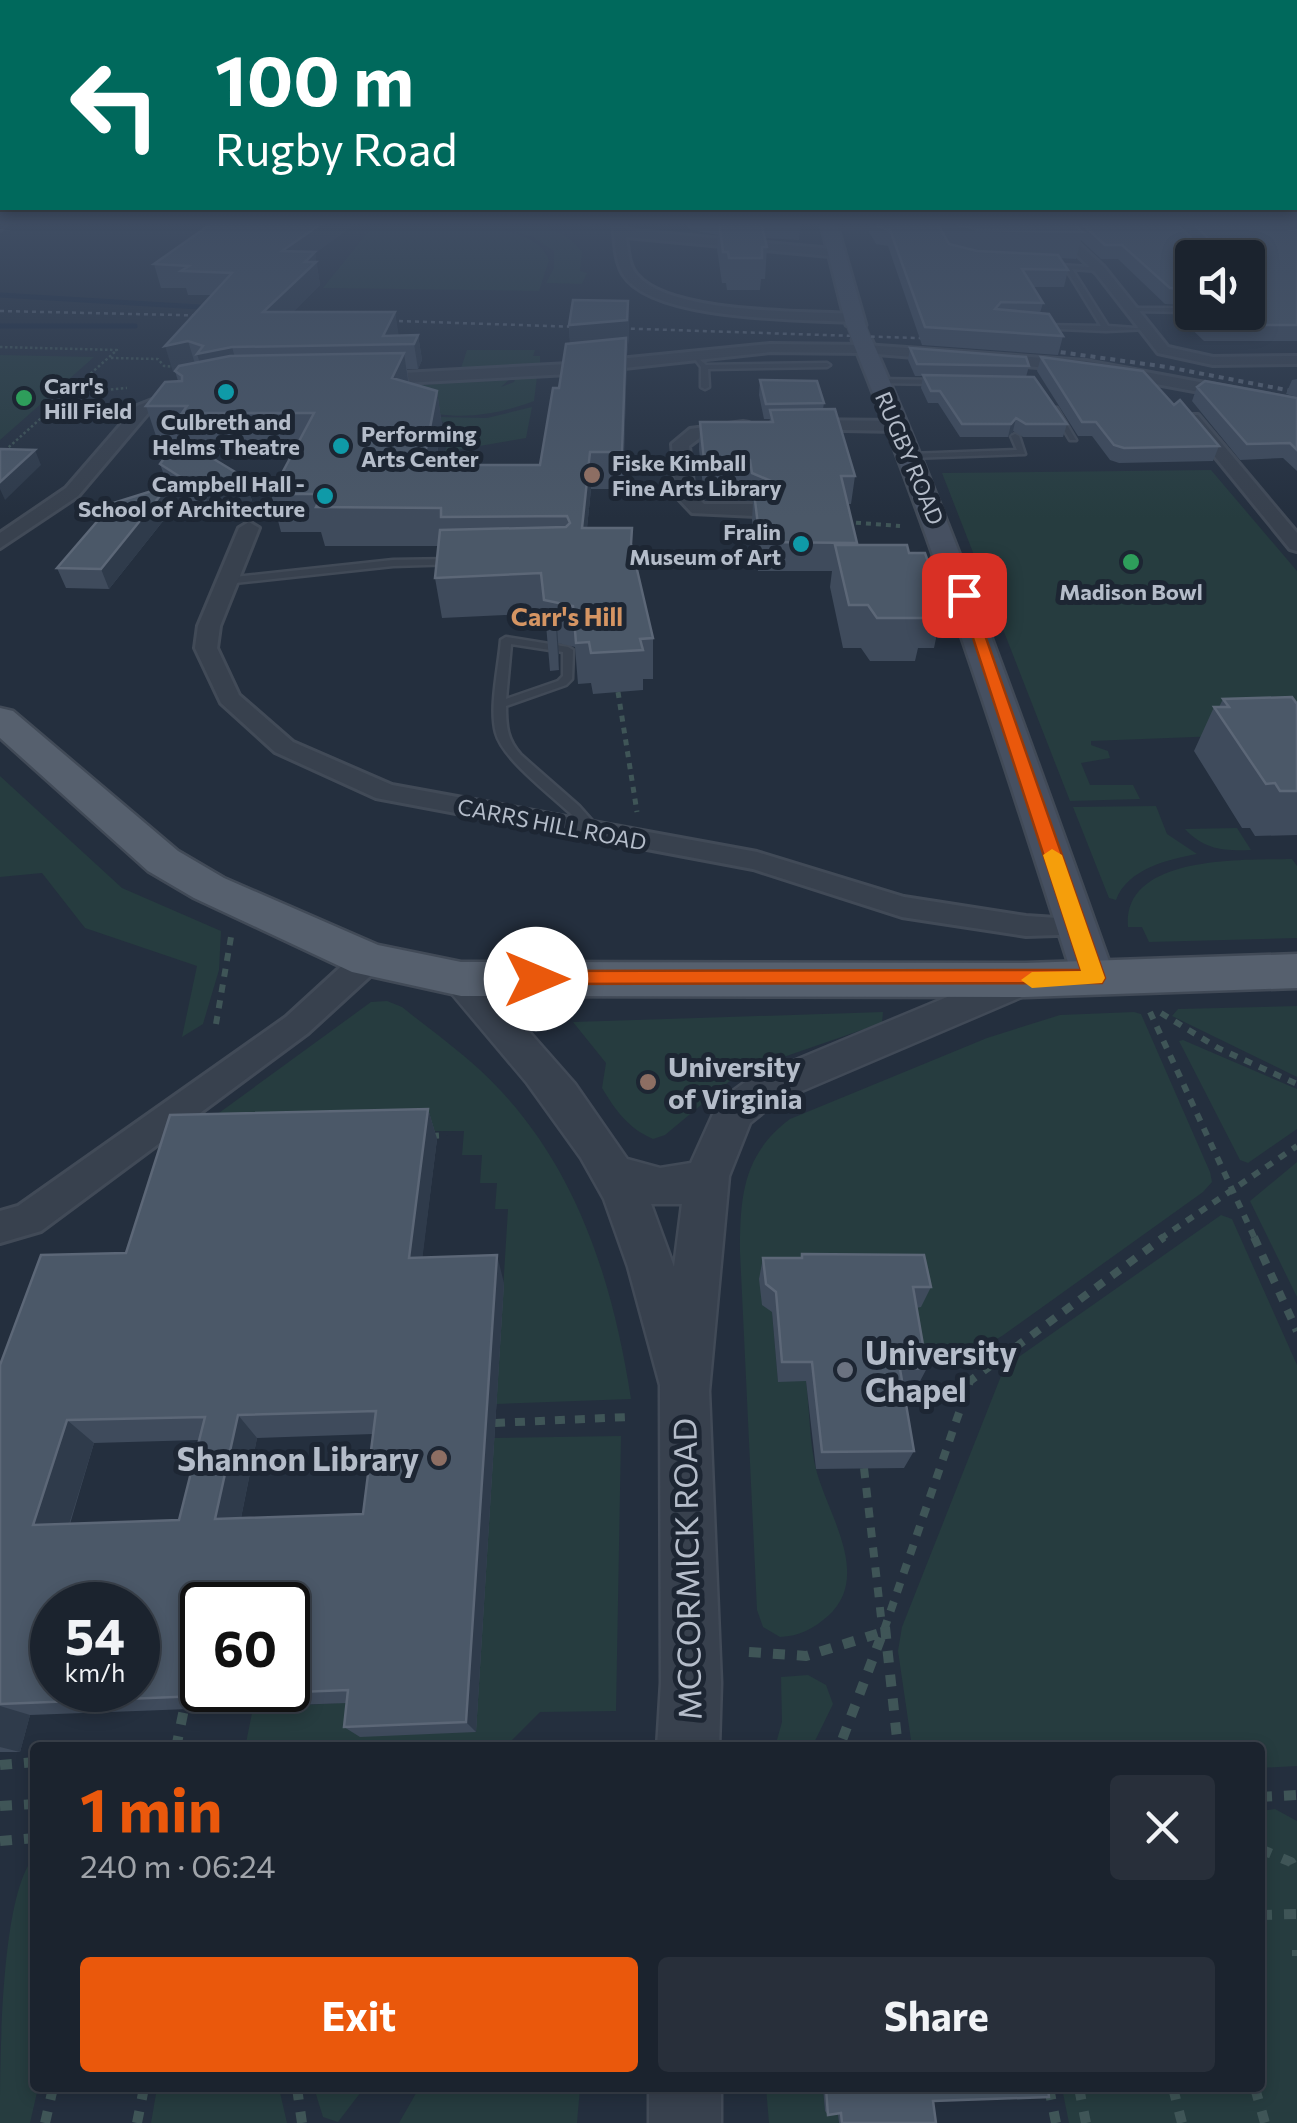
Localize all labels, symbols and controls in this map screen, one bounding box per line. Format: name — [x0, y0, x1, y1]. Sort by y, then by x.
text: 100 m — [215, 35, 414, 120]
icon: left — [50, 40, 180, 170]
text: Rugby Road — [215, 120, 457, 175]
map controls — [1175, 240, 1265, 330]
button: sound — [1175, 240, 1265, 330]
place label: Carr's Hill Field — [44, 372, 132, 424]
marker: Culbreth and Helms Theatre — [215, 381, 237, 403]
marker: Carr's Hill Field — [13, 387, 35, 409]
street label: RUGBY ROAD — [870, 387, 950, 529]
place label: Culbreth and Helms Theatre — [152, 408, 300, 460]
place label: Performing Arts Center — [361, 420, 479, 472]
marker: Performing Arts Center — [330, 435, 352, 457]
place label: Fiske Kimball Fine Arts Library — [612, 449, 782, 501]
marker: Fiske Kimball Fine Arts Library — [581, 464, 603, 486]
place label: Campbell Hall - School of Architecture — [78, 470, 305, 522]
marker: Campbell Hall - School of Architecture — [314, 485, 336, 507]
place label: Fralin Museum of Art — [629, 518, 781, 570]
marker: Fralin Museum of Art — [790, 533, 812, 555]
marker: Madison Bowl — [1120, 551, 1142, 573]
pin — [922, 553, 1007, 638]
icon: arrive — [937, 568, 992, 623]
place label: Madison Bowl — [1059, 578, 1203, 605]
district label: Carr's Hill — [511, 601, 623, 631]
street label: CARRS HILL ROAD — [455, 792, 649, 856]
position arrow — [484, 927, 588, 1031]
place label: University of Virginia — [668, 1049, 803, 1115]
marker: University of Virginia — [637, 1071, 659, 1093]
place label: University Chapel — [865, 1332, 1017, 1409]
marker: University Chapel — [834, 1359, 856, 1381]
street label: MCCORMICK ROAD — [663, 1417, 709, 1721]
place label: Shannon Library — [177, 1438, 419, 1478]
marker: Shannon Library — [428, 1447, 450, 1469]
speed limit sign: 60 — [180, 1582, 310, 1712]
text: 54 — [65, 1604, 125, 1665]
text: km/h — [65, 1657, 125, 1687]
text: 1 min — [80, 1771, 222, 1844]
button: close — [1110, 1775, 1215, 1880]
text: 240 m · 06:24 — [80, 1845, 275, 1885]
button: Exit — [80, 1957, 638, 2072]
button: Share — [658, 1957, 1215, 2072]

